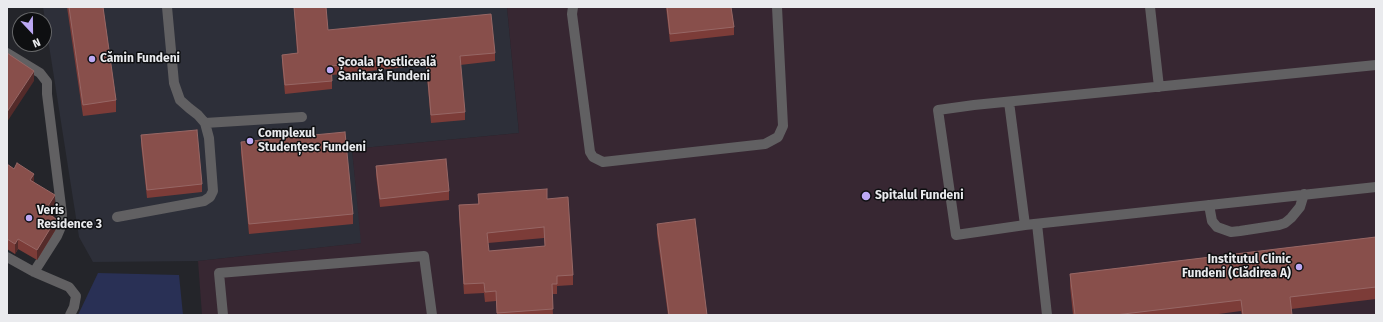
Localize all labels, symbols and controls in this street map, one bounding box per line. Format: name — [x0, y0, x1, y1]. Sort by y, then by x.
north arrow — [12, 12, 52, 52]
text: N — [30, 35, 42, 50]
place label: Cămin Fundeni — [100, 52, 180, 66]
marker: Cămin Fundeni — [87, 54, 97, 64]
place label: Școala Postliceală Sanitară Fundeni — [338, 56, 436, 84]
marker: Școala Postliceală Sanitară Fundeni — [325, 65, 335, 75]
place label: Complexul Studențesc Fundeni — [258, 127, 366, 155]
marker: Complexul Studențesc Fundeni — [245, 136, 255, 146]
place label: Spitalul Fundeni — [875, 189, 964, 203]
marker: Spitalul Fundeni — [860, 190, 872, 202]
place label: Veris Residence 3 — [37, 204, 102, 232]
marker: Veris Residence 3 — [24, 213, 34, 223]
place label: Institutul Clinic Fundeni (Clădirea A) — [1182, 253, 1291, 281]
marker: Institutul Clinic Fundeni (Clădirea A) — [1294, 262, 1304, 272]

